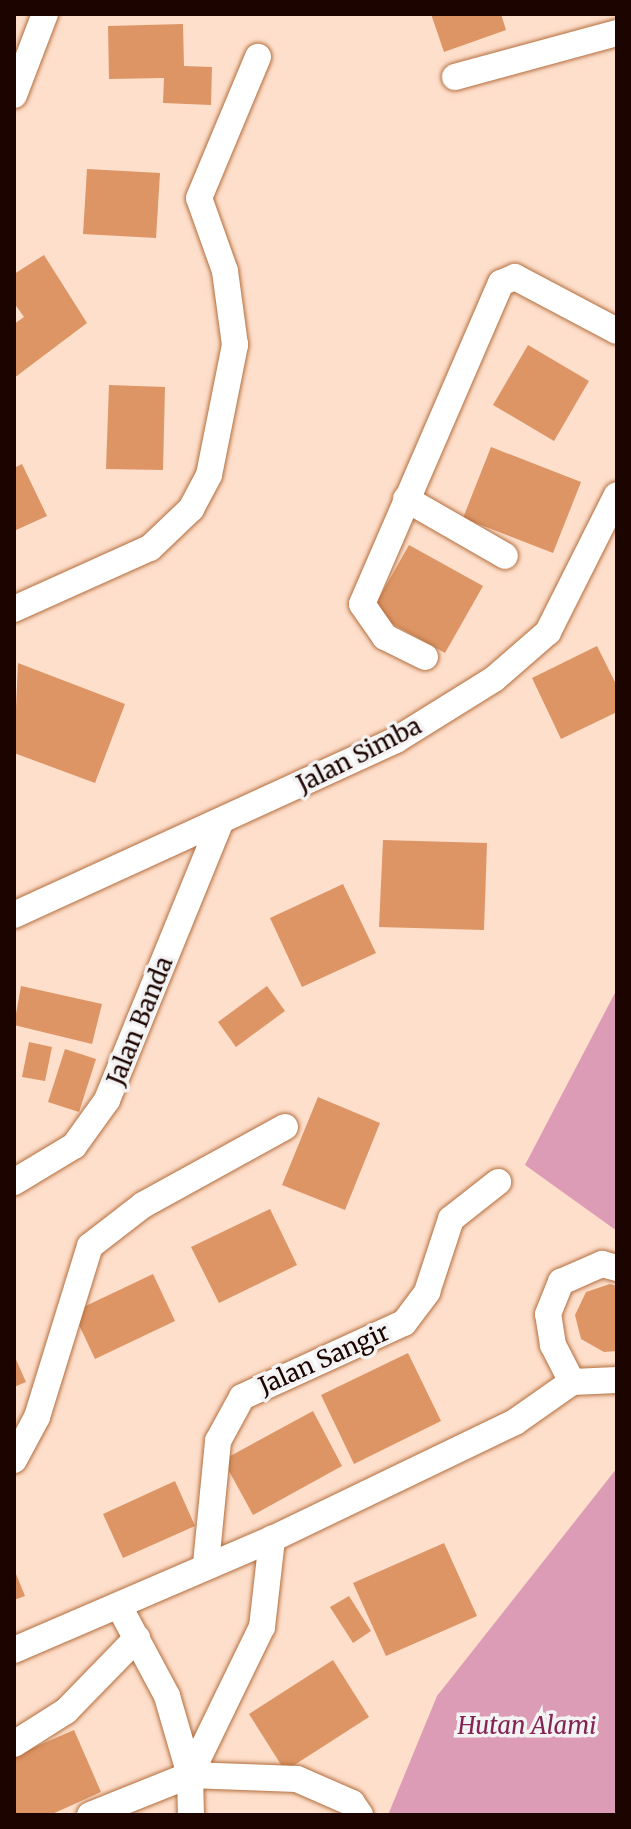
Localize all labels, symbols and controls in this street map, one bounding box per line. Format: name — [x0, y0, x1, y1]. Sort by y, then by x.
street label: Jalan Simba — [292, 711, 426, 799]
street label: Jalan Banda — [101, 952, 179, 1090]
street label: Jalan Sangir — [254, 1317, 394, 1401]
park label: Hutan Alami — [458, 1712, 596, 1740]

